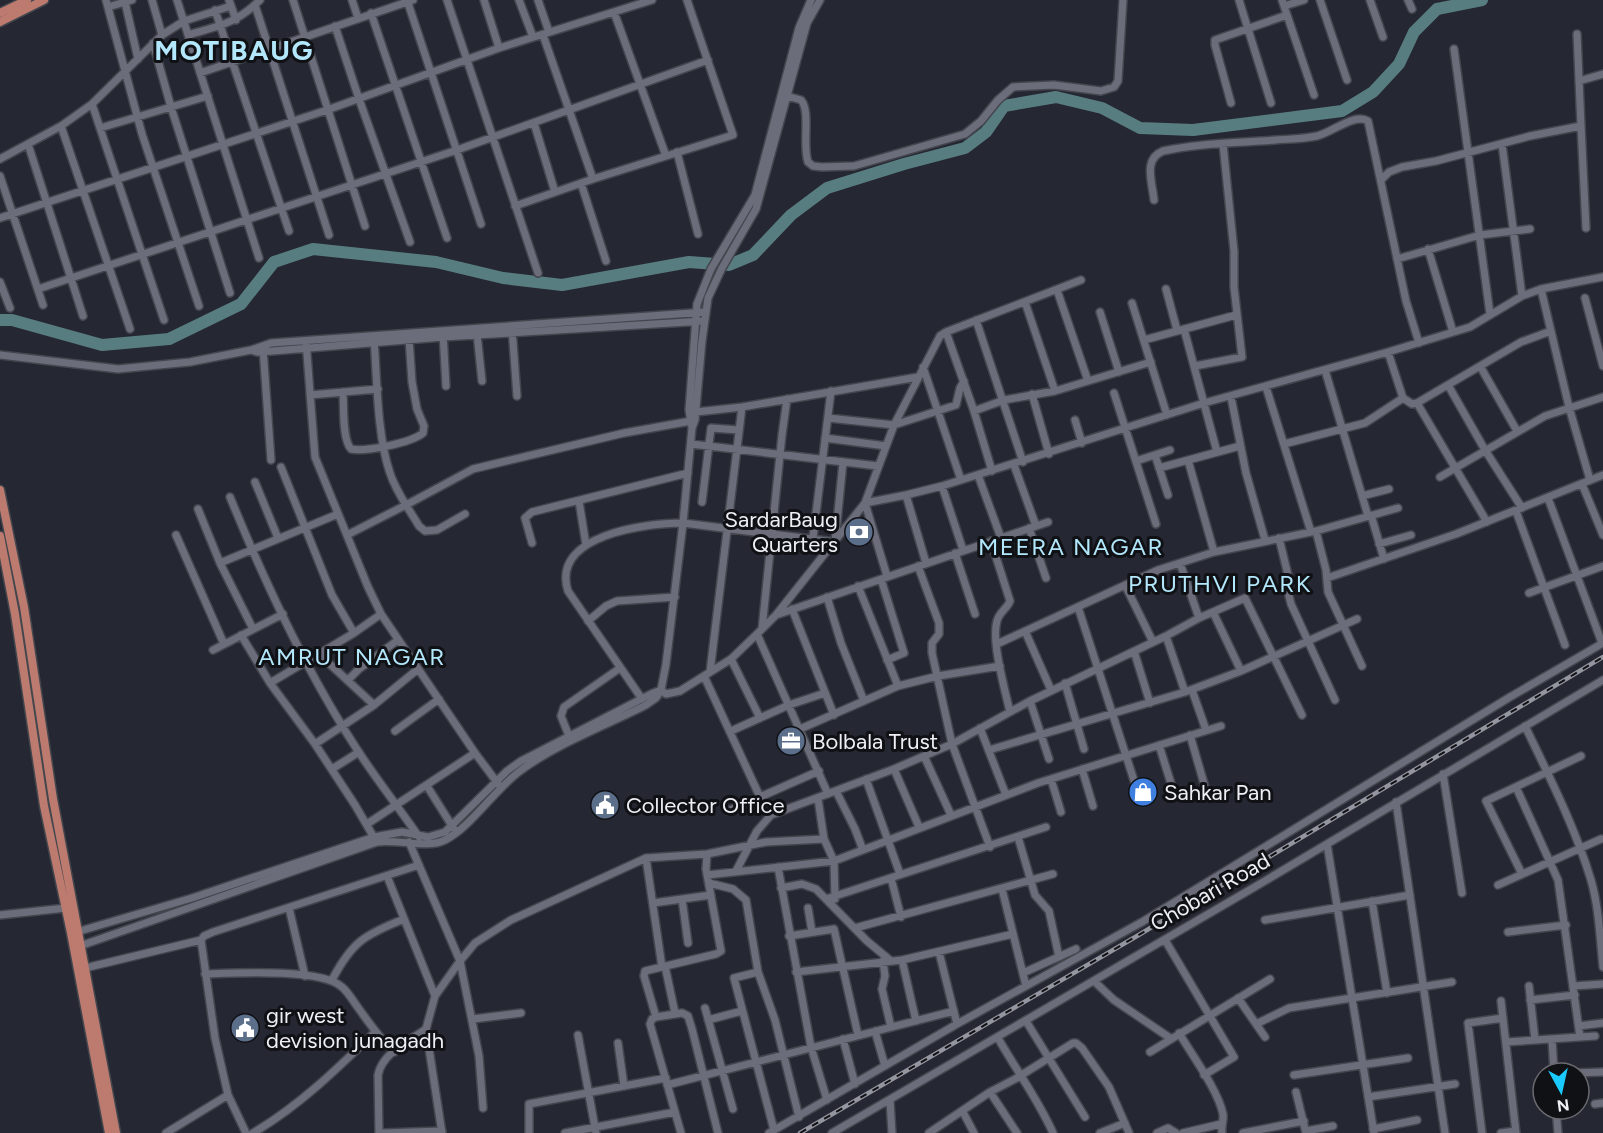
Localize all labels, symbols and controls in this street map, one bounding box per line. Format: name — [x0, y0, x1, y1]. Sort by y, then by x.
district label: MOTIBAUG — [154, 33, 314, 67]
place label: SardarBaug Quarters — [724, 506, 838, 558]
bank icon: SardarBaug Quarters — [843, 516, 875, 548]
district label: MEERA NAGAR — [978, 532, 1164, 561]
district label: PRUTHVI PARK — [1128, 569, 1312, 598]
district label: AMRUT NAGAR — [258, 642, 446, 671]
office icon: Bolbala Trust — [775, 725, 807, 757]
place label: Bolbala Trust — [812, 728, 938, 755]
shop icon: Sahkar Pan — [1127, 776, 1159, 808]
place label: Sahkar Pan — [1164, 779, 1272, 806]
public building icon: Collector Office — [589, 789, 621, 821]
place label: Collector Office — [626, 792, 784, 819]
street label: Chobari Road — [1145, 847, 1275, 937]
place label: gir west devision junagadh — [266, 1002, 444, 1054]
public building icon: gir west devision junagadh — [229, 1012, 261, 1044]
north arrow — [1531, 1061, 1591, 1121]
text: N — [1556, 1095, 1570, 1116]

